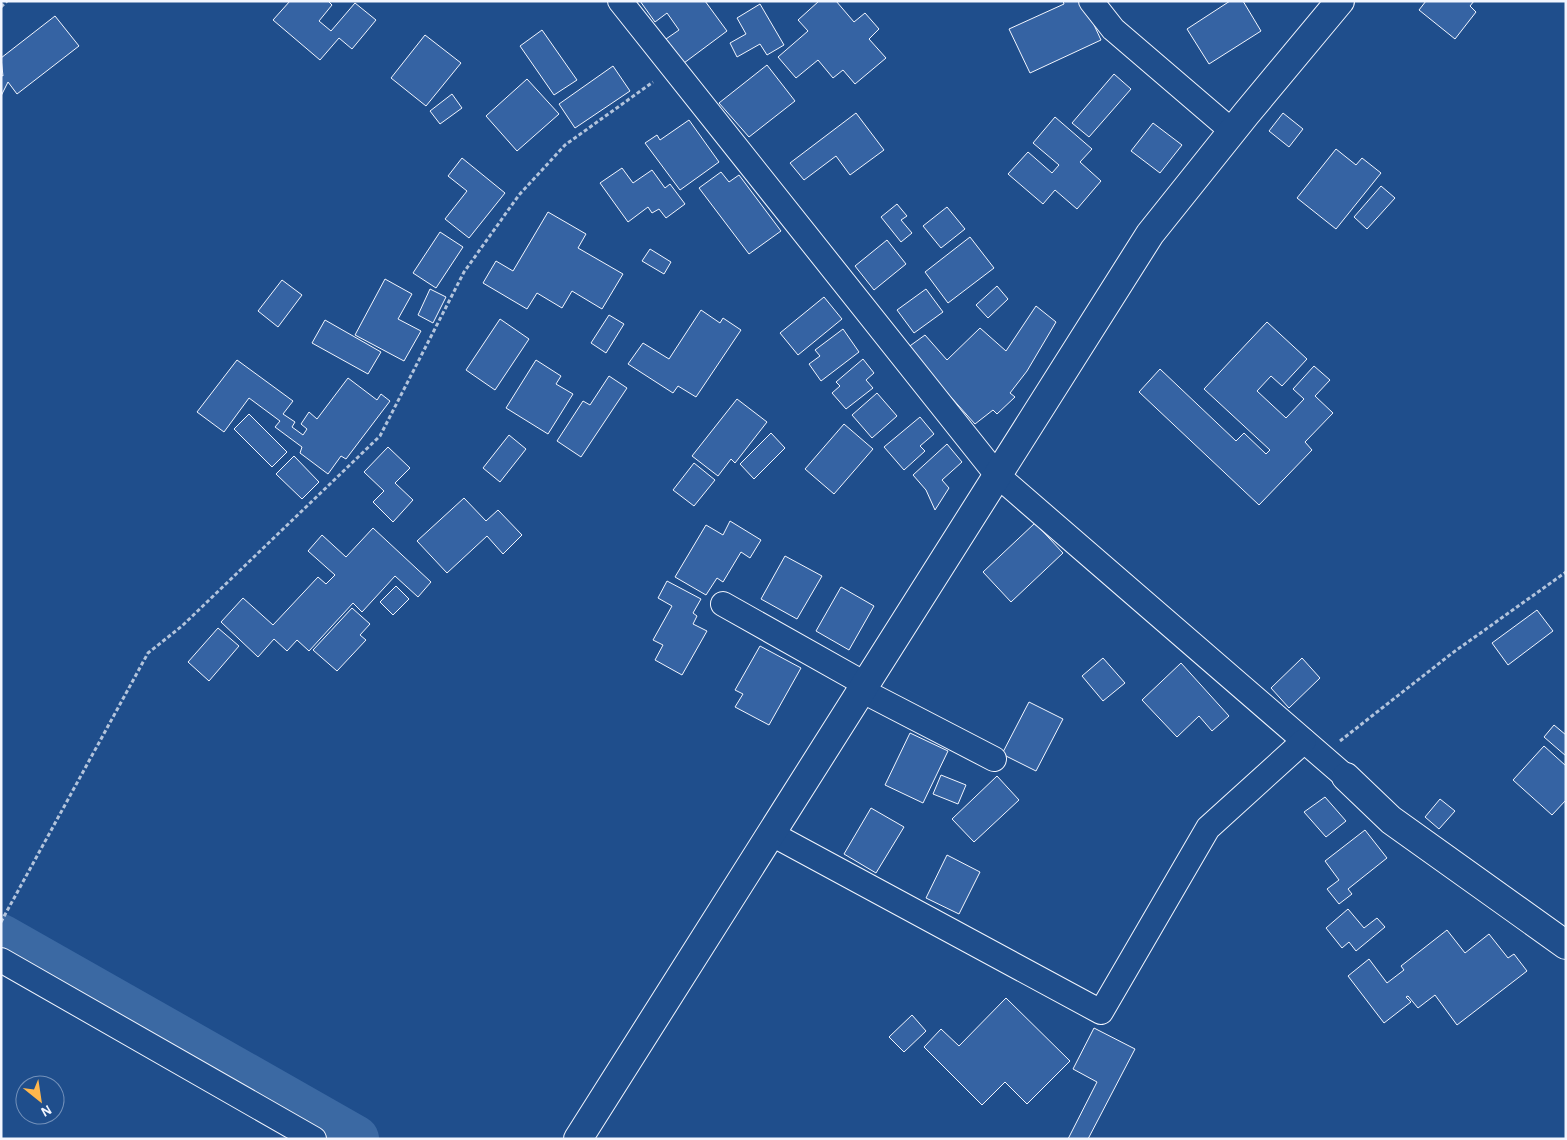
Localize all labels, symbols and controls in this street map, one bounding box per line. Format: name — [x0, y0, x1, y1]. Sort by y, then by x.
north arrow — [15, 1075, 65, 1125]
text: N — [38, 1102, 54, 1119]

